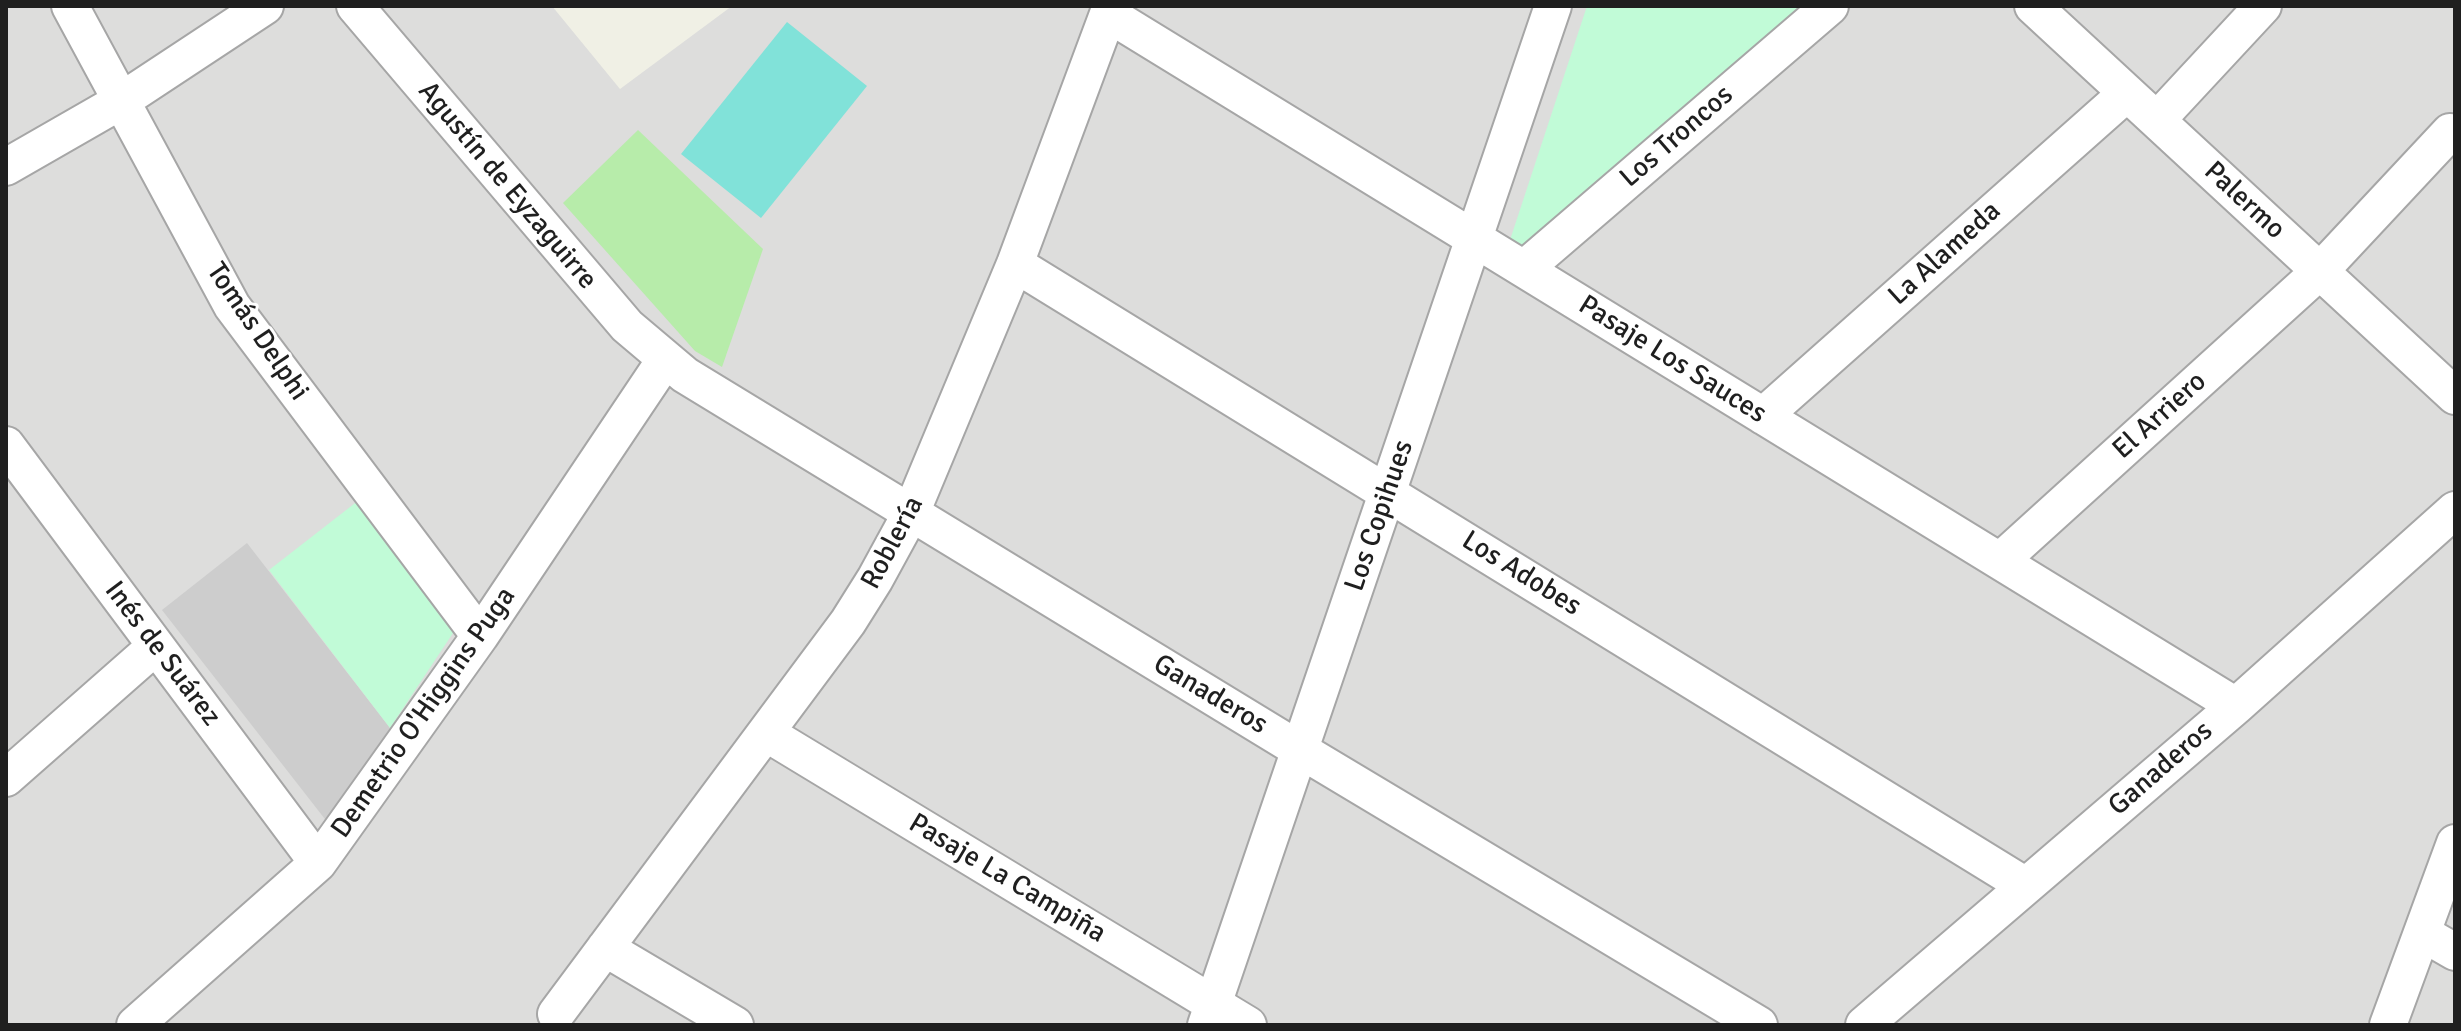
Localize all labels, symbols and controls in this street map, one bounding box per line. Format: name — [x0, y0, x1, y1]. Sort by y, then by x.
street label: Agustín de Eyzaguirre — [411, 76, 603, 296]
street label: Los Troncos — [1614, 79, 1740, 195]
street label: Palermo — [2196, 155, 2292, 247]
street label: La Alameda — [1882, 195, 2008, 313]
street label: Tomás Delphi — [199, 257, 315, 407]
street label: Pasaje Los Sauces — [1572, 289, 1772, 431]
street label: El Arriero — [2106, 365, 2214, 467]
street label: Los Copihues — [1339, 436, 1421, 596]
street label: Roblería — [855, 491, 931, 595]
street label: Los Adobes — [1455, 524, 1587, 624]
street label: Inés de Suárez — [97, 575, 227, 733]
street label: Demetrio O'Higgins Puga — [325, 581, 523, 845]
street label: Ganaderos — [1147, 648, 1273, 742]
street label: Ganaderos — [2102, 715, 2220, 823]
street label: Pasaje La Campiña — [902, 807, 1112, 951]

